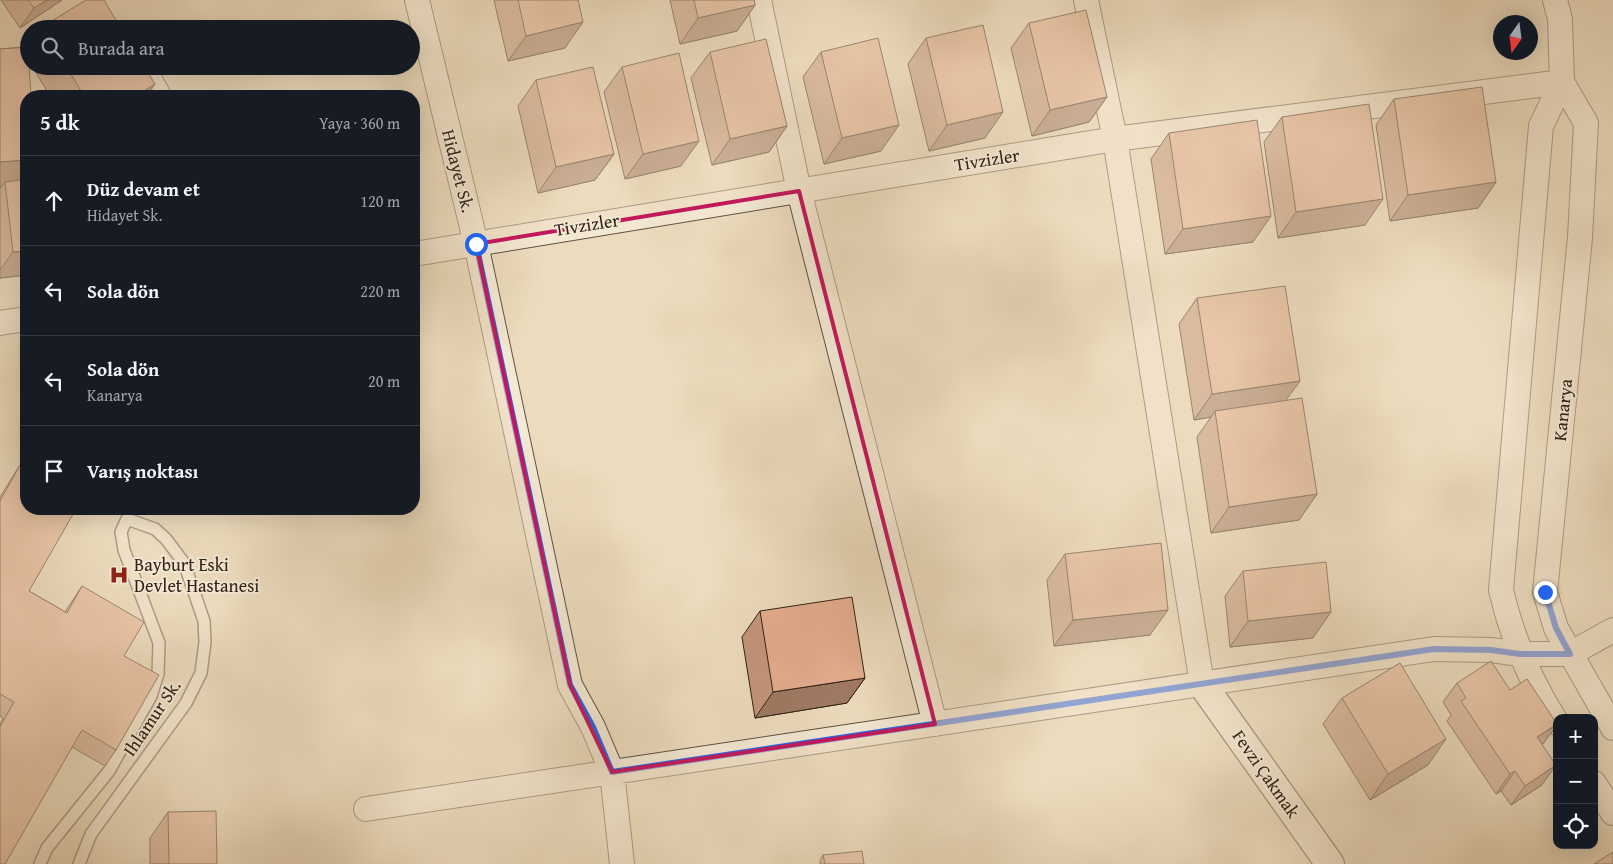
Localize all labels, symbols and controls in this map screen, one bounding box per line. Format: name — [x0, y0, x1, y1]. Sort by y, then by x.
north arrow — [1493, 15, 1538, 60]
search box — [20, 20, 420, 75]
icon: search — [38, 34, 66, 62]
text: Burada ara — [78, 34, 165, 62]
text: 5 dk — [40, 107, 80, 138]
text: Yaya · 360 m — [319, 111, 400, 135]
street label: Hidayet Sk. — [435, 126, 482, 215]
street label: Tivzizler — [952, 141, 1022, 178]
text: Düz devam et — [87, 175, 200, 203]
icon: ahead — [40, 187, 68, 215]
text: 120 m — [360, 189, 400, 213]
text: Hidayet Sk. — [87, 203, 162, 227]
street label: Tivzizler — [552, 206, 622, 243]
route start — [465, 233, 488, 256]
icon: left — [40, 277, 68, 305]
text: Sola dön — [87, 277, 159, 305]
text: 220 m — [360, 279, 400, 303]
text: Sola dön — [87, 355, 159, 383]
icon: left — [40, 367, 68, 395]
text: 20 m — [368, 369, 400, 393]
street label: Kanarya — [1546, 377, 1579, 442]
text: Kanarya — [87, 383, 142, 407]
icon: arrive — [40, 457, 68, 485]
text: Varış noktası — [87, 457, 198, 485]
place label: Bayburt Eski Devlet Hastanesi — [134, 551, 259, 599]
hospital icon: Bayburt Eski Devlet Hastanesi — [108, 564, 130, 586]
route end — [1534, 581, 1557, 604]
street label: Ihlamur Sk. — [116, 674, 187, 761]
map controls — [1553, 714, 1598, 849]
button: + — [1553, 714, 1598, 759]
street label: Fevzi Çakmak — [1226, 724, 1307, 824]
button: − — [1553, 759, 1598, 804]
button: locate — [1553, 804, 1598, 849]

